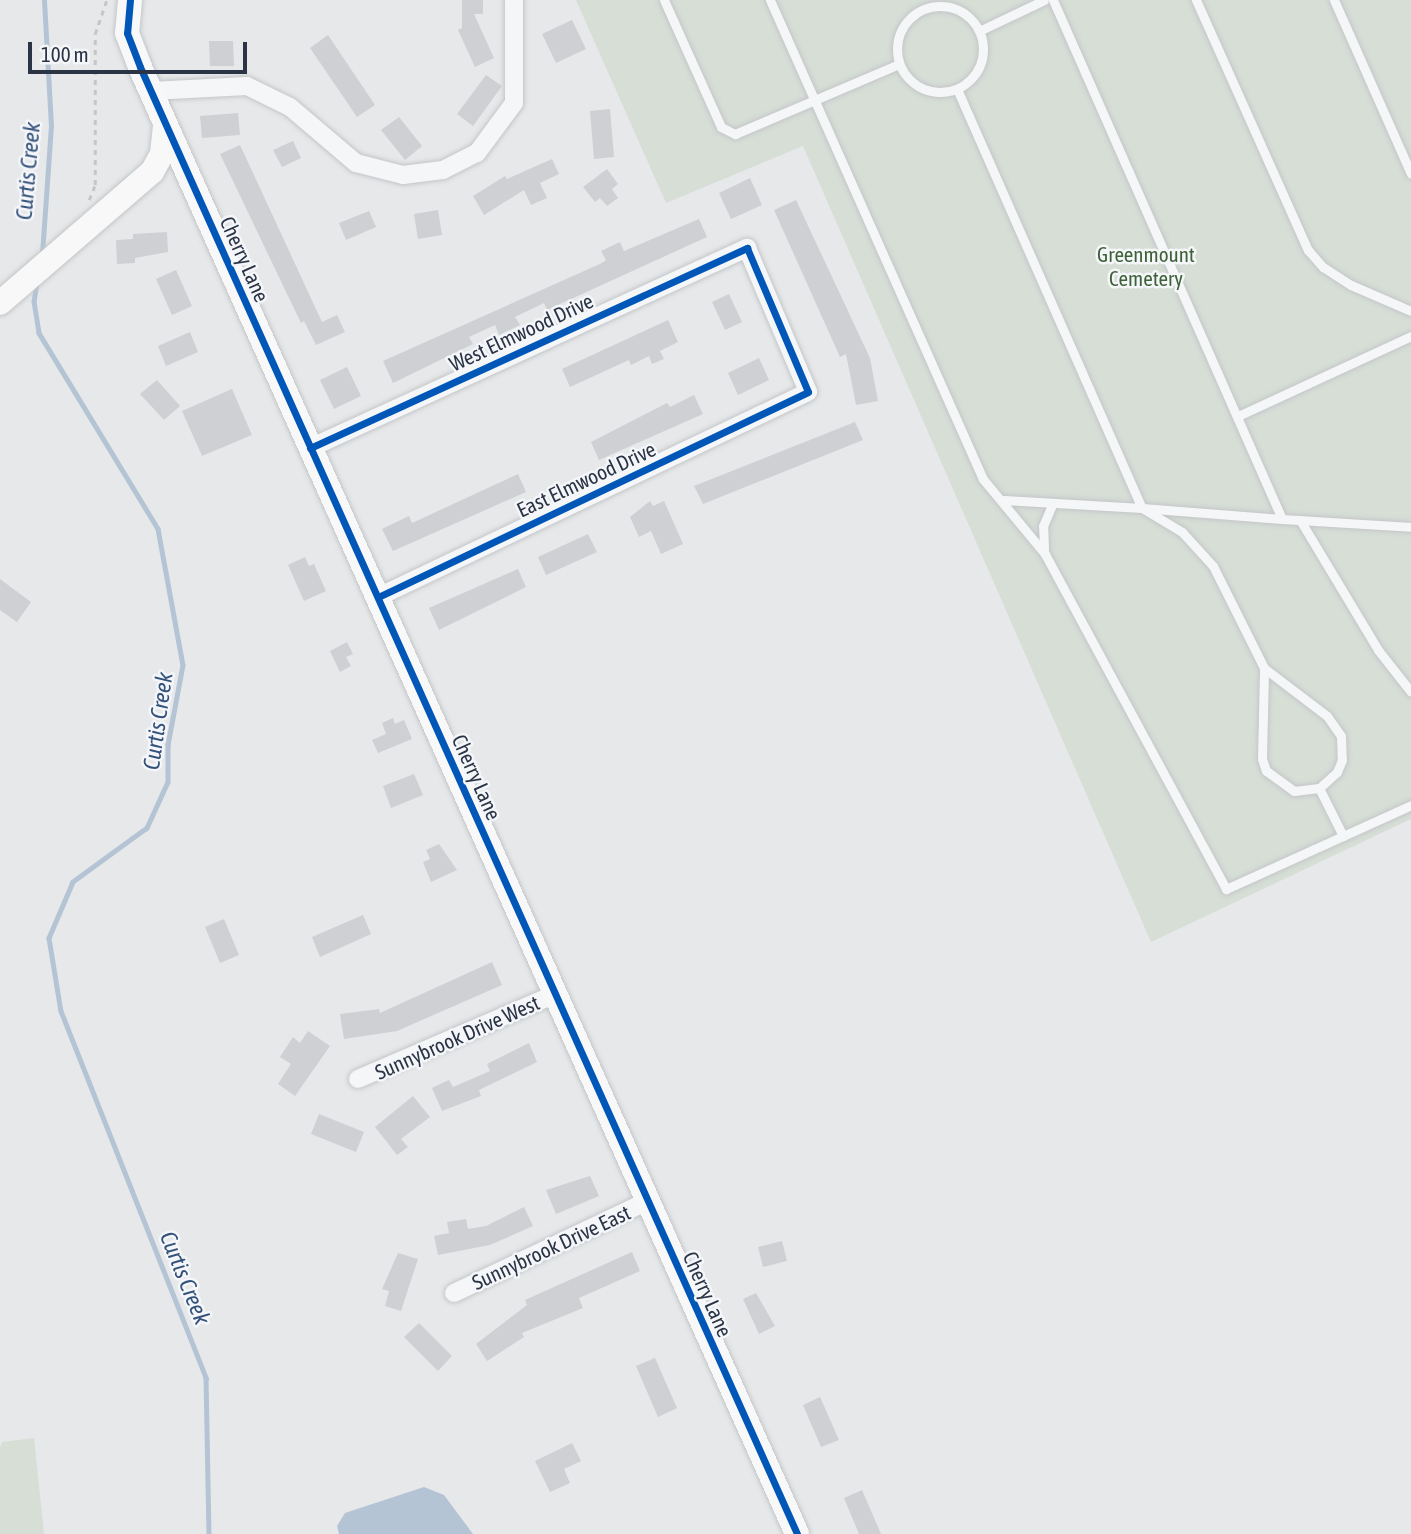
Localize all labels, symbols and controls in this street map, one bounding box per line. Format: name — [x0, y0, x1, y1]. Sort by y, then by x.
scale bar — [32, 28, 250, 72]
text: 100 m — [41, 42, 89, 66]
water label: Curtis Creek — [10, 121, 46, 221]
street label: Cherry Lane — [215, 212, 275, 306]
park label: Greenmount Cemetery — [1097, 241, 1195, 291]
street label: West Elmwood Drive — [445, 288, 597, 376]
street label: East Elmwood Drive — [513, 436, 659, 522]
water label: Curtis Creek — [138, 670, 178, 772]
street label: Cherry Lane — [447, 730, 507, 824]
street label: Sunnybrook Drive West — [371, 989, 543, 1085]
street label: Sunnybrook Drive East — [468, 1199, 634, 1295]
water label: Curtis Creek — [154, 1227, 216, 1329]
street label: Cherry Lane — [678, 1247, 738, 1341]

